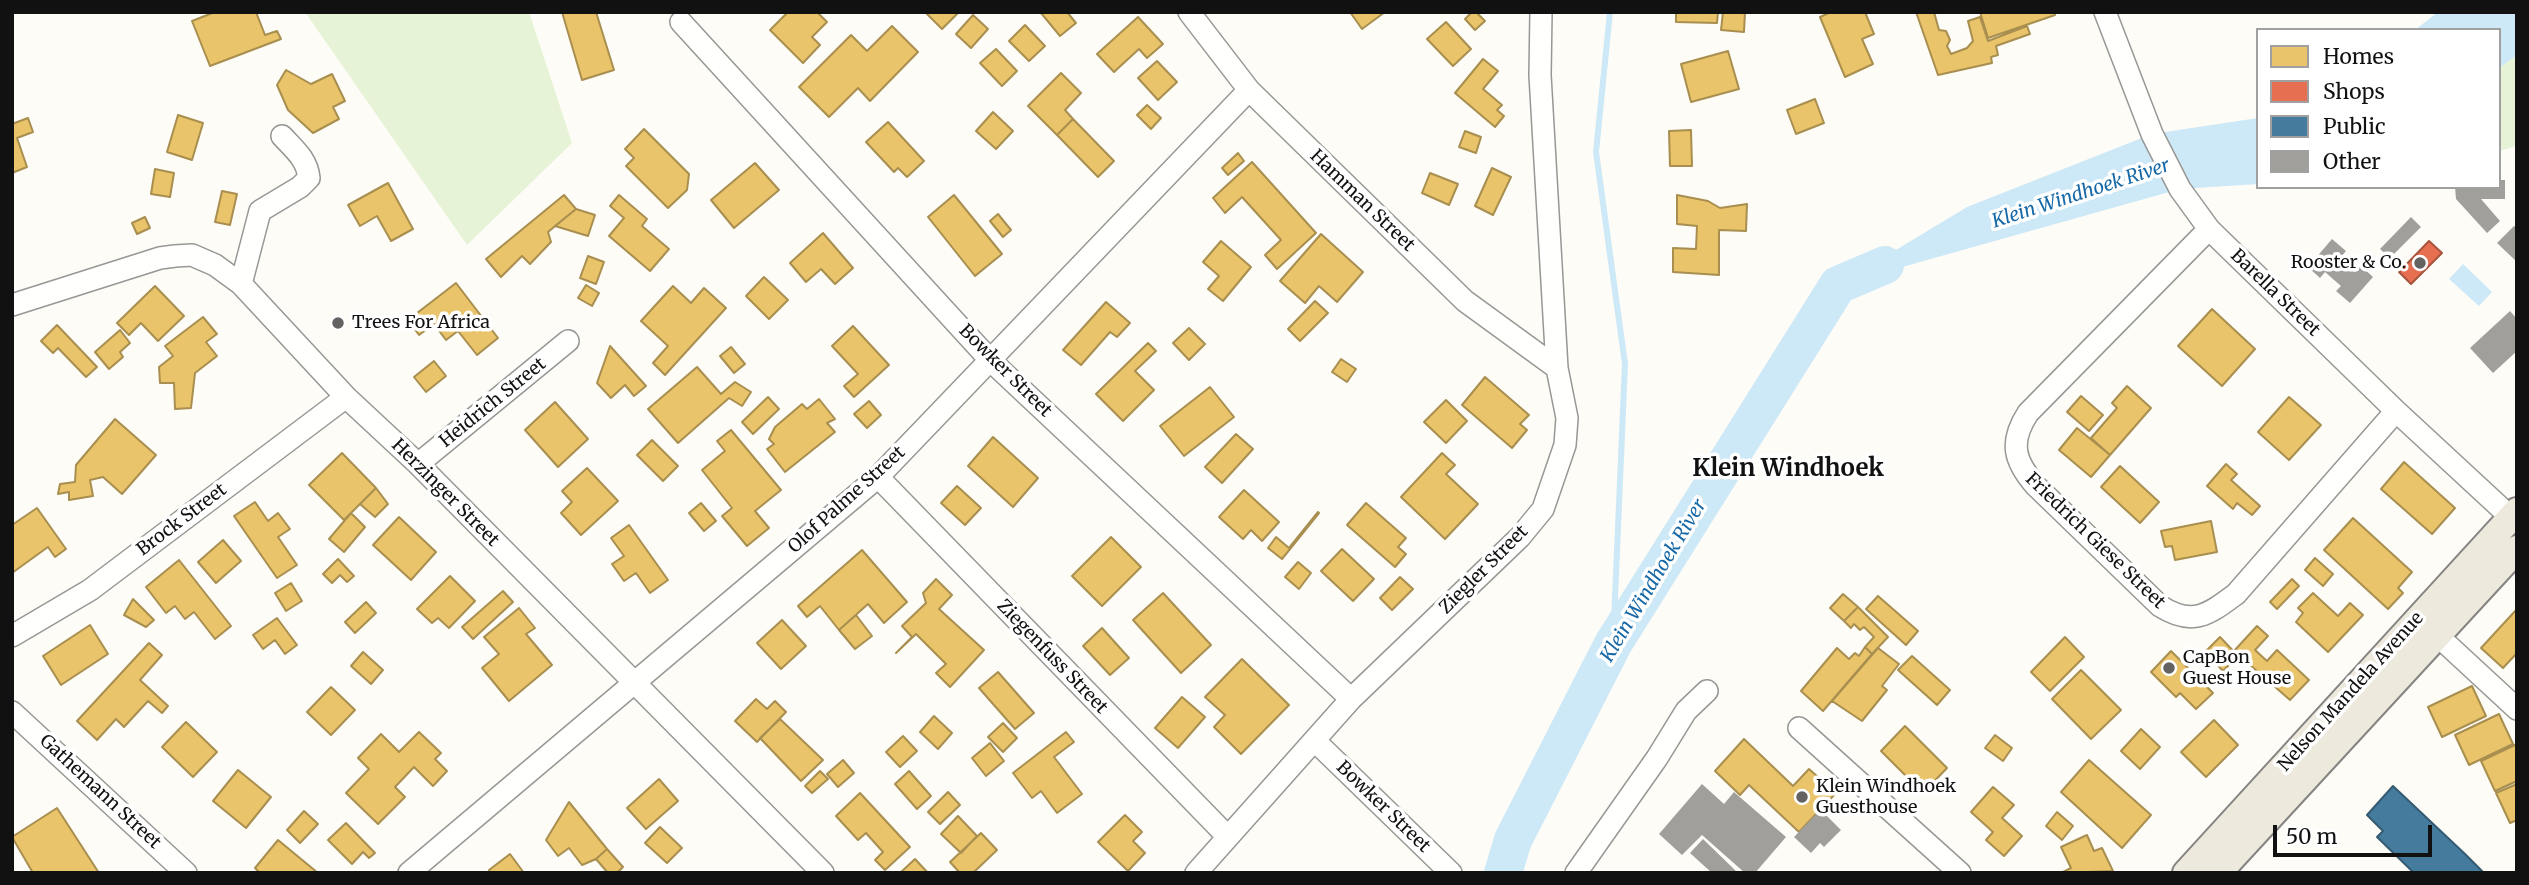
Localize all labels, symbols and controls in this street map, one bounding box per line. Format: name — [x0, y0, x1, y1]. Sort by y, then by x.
legend — [2256, 28, 2501, 189]
text: Homes — [2323, 43, 2394, 70]
text: Shops — [2323, 78, 2385, 105]
text: Public — [2323, 113, 2386, 140]
street label: Hamman Street — [1305, 146, 1419, 256]
text: Other — [2323, 148, 2381, 175]
water label: Klein Windhoek River — [1989, 154, 2173, 234]
street label: Barella Street — [2226, 245, 2324, 341]
place label: Rooster & Co. — [2291, 252, 2406, 274]
marker: Rooster & Co. — [2412, 255, 2428, 271]
place label: Trees For Africa — [352, 312, 490, 334]
marker: Trees For Africa — [330, 315, 346, 331]
street label: Bowker Street — [954, 320, 1056, 422]
street label: Heidrich Street — [435, 354, 551, 452]
street label: Herzinger Street — [387, 435, 503, 551]
street label: Olof Palme Street — [784, 442, 910, 558]
district label: Klein Windhoek — [1692, 455, 1884, 483]
street label: Friedrich Giese Street — [2021, 469, 2169, 613]
street label: Brock Street — [133, 479, 231, 561]
water label: Klein Windhoek River — [1596, 496, 1712, 666]
street label: Ziegler Street — [1435, 521, 1533, 619]
street label: Ziegenfuss Street — [992, 595, 1112, 719]
street label: Nelson Mandela Avenue — [2274, 608, 2428, 776]
place label: CapBon Guest House — [2183, 647, 2291, 690]
marker: CapBon Guest House — [2161, 660, 2177, 676]
street label: Gathemann Street — [35, 730, 165, 854]
street label: Bowker Street — [1332, 757, 1434, 857]
place label: Klein Windhoek Guesthouse — [1816, 776, 1956, 818]
marker: Klein Windhoek Guesthouse — [1794, 789, 1810, 805]
scale bar — [2277, 812, 2436, 856]
text: 50 m — [2286, 823, 2337, 850]

